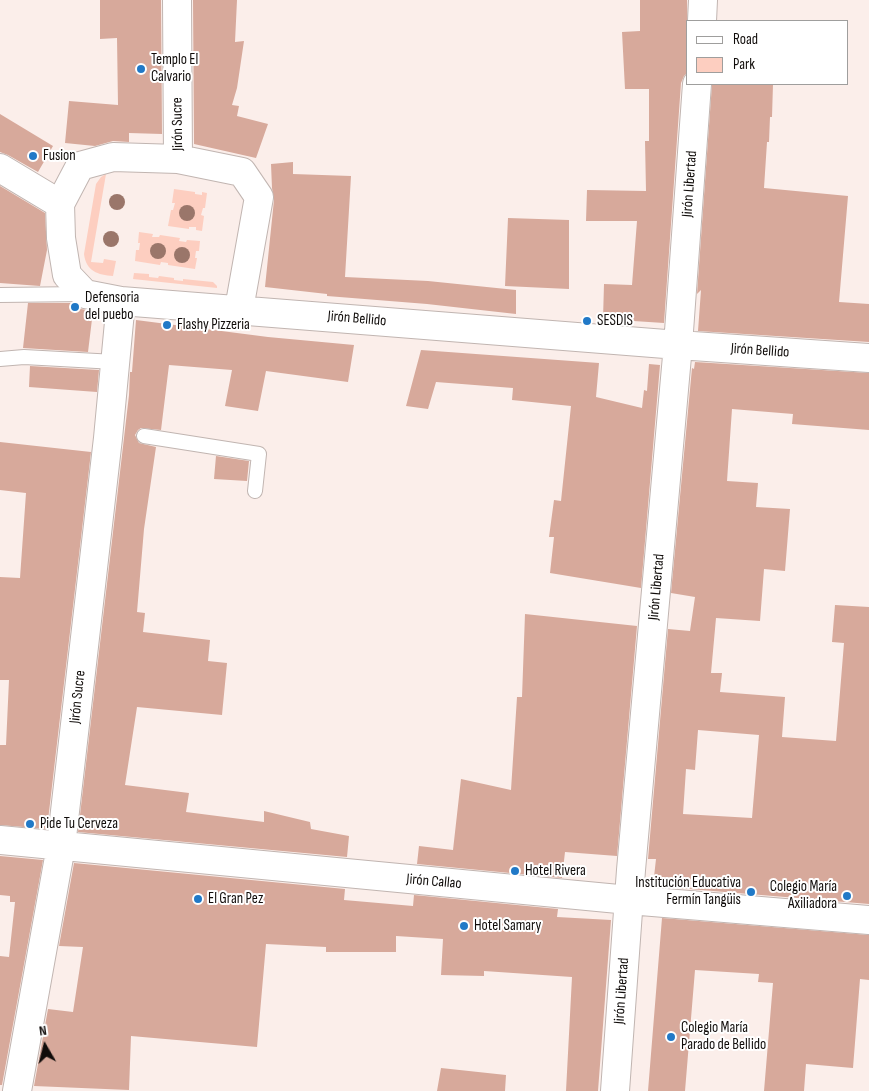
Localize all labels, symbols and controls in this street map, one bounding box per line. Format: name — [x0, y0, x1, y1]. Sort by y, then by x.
legend — [686, 20, 849, 85]
text: Road — [733, 30, 758, 49]
place label: Templo El Calvario — [151, 51, 198, 86]
text: Park — [733, 55, 755, 74]
marker: Templo El Calvario — [135, 63, 147, 75]
street label: Jirón Sucre — [169, 97, 187, 151]
place label: Fusion — [43, 147, 76, 165]
marker: Fusion — [27, 150, 39, 162]
street label: Jirón Libertad — [679, 150, 701, 218]
place label: Defensoria del puebo — [85, 289, 139, 324]
marker: Defensoria del puebo — [69, 301, 81, 313]
street label: Jirón Bellido — [327, 307, 387, 331]
place label: SESDIS — [597, 312, 633, 330]
marker: SESDIS — [581, 315, 593, 327]
place label: Flashy Pizzeria — [177, 316, 250, 334]
marker: Flashy Pizzeria — [161, 319, 173, 331]
street label: Jirón Bellido — [730, 340, 790, 362]
street label: Jirón Libertad — [645, 553, 669, 621]
street label: Jirón Sucre — [66, 669, 90, 725]
place label: Pide Tu Cerveza — [40, 815, 118, 833]
marker: Pide Tu Cerveza — [24, 818, 36, 830]
place label: Hotel Rivera — [525, 862, 586, 880]
marker: Hotel Rivera — [509, 865, 521, 877]
street label: Jirón Callao — [406, 871, 462, 893]
place label: Institución Educativa Fermín Tangüis — [635, 874, 741, 909]
place label: Colegio María Axiliadora — [770, 878, 837, 913]
marker: Institución Educativa Fermín Tangüis — [745, 886, 757, 898]
place label: El Gran Pez — [208, 890, 263, 908]
marker: Colegio María Axiliadora — [841, 890, 853, 902]
marker: El Gran Pez — [192, 893, 204, 905]
place label: Hotel Samary — [474, 917, 541, 935]
marker: Hotel Samary — [458, 920, 470, 932]
street label: Jirón Libertad — [611, 957, 633, 1025]
place label: Colegio María Parado de Bellido — [681, 1019, 766, 1054]
north arrow — [20, 1021, 70, 1071]
text: N — [38, 1022, 48, 1040]
marker: Colegio María Parado de Bellido — [665, 1031, 677, 1043]

